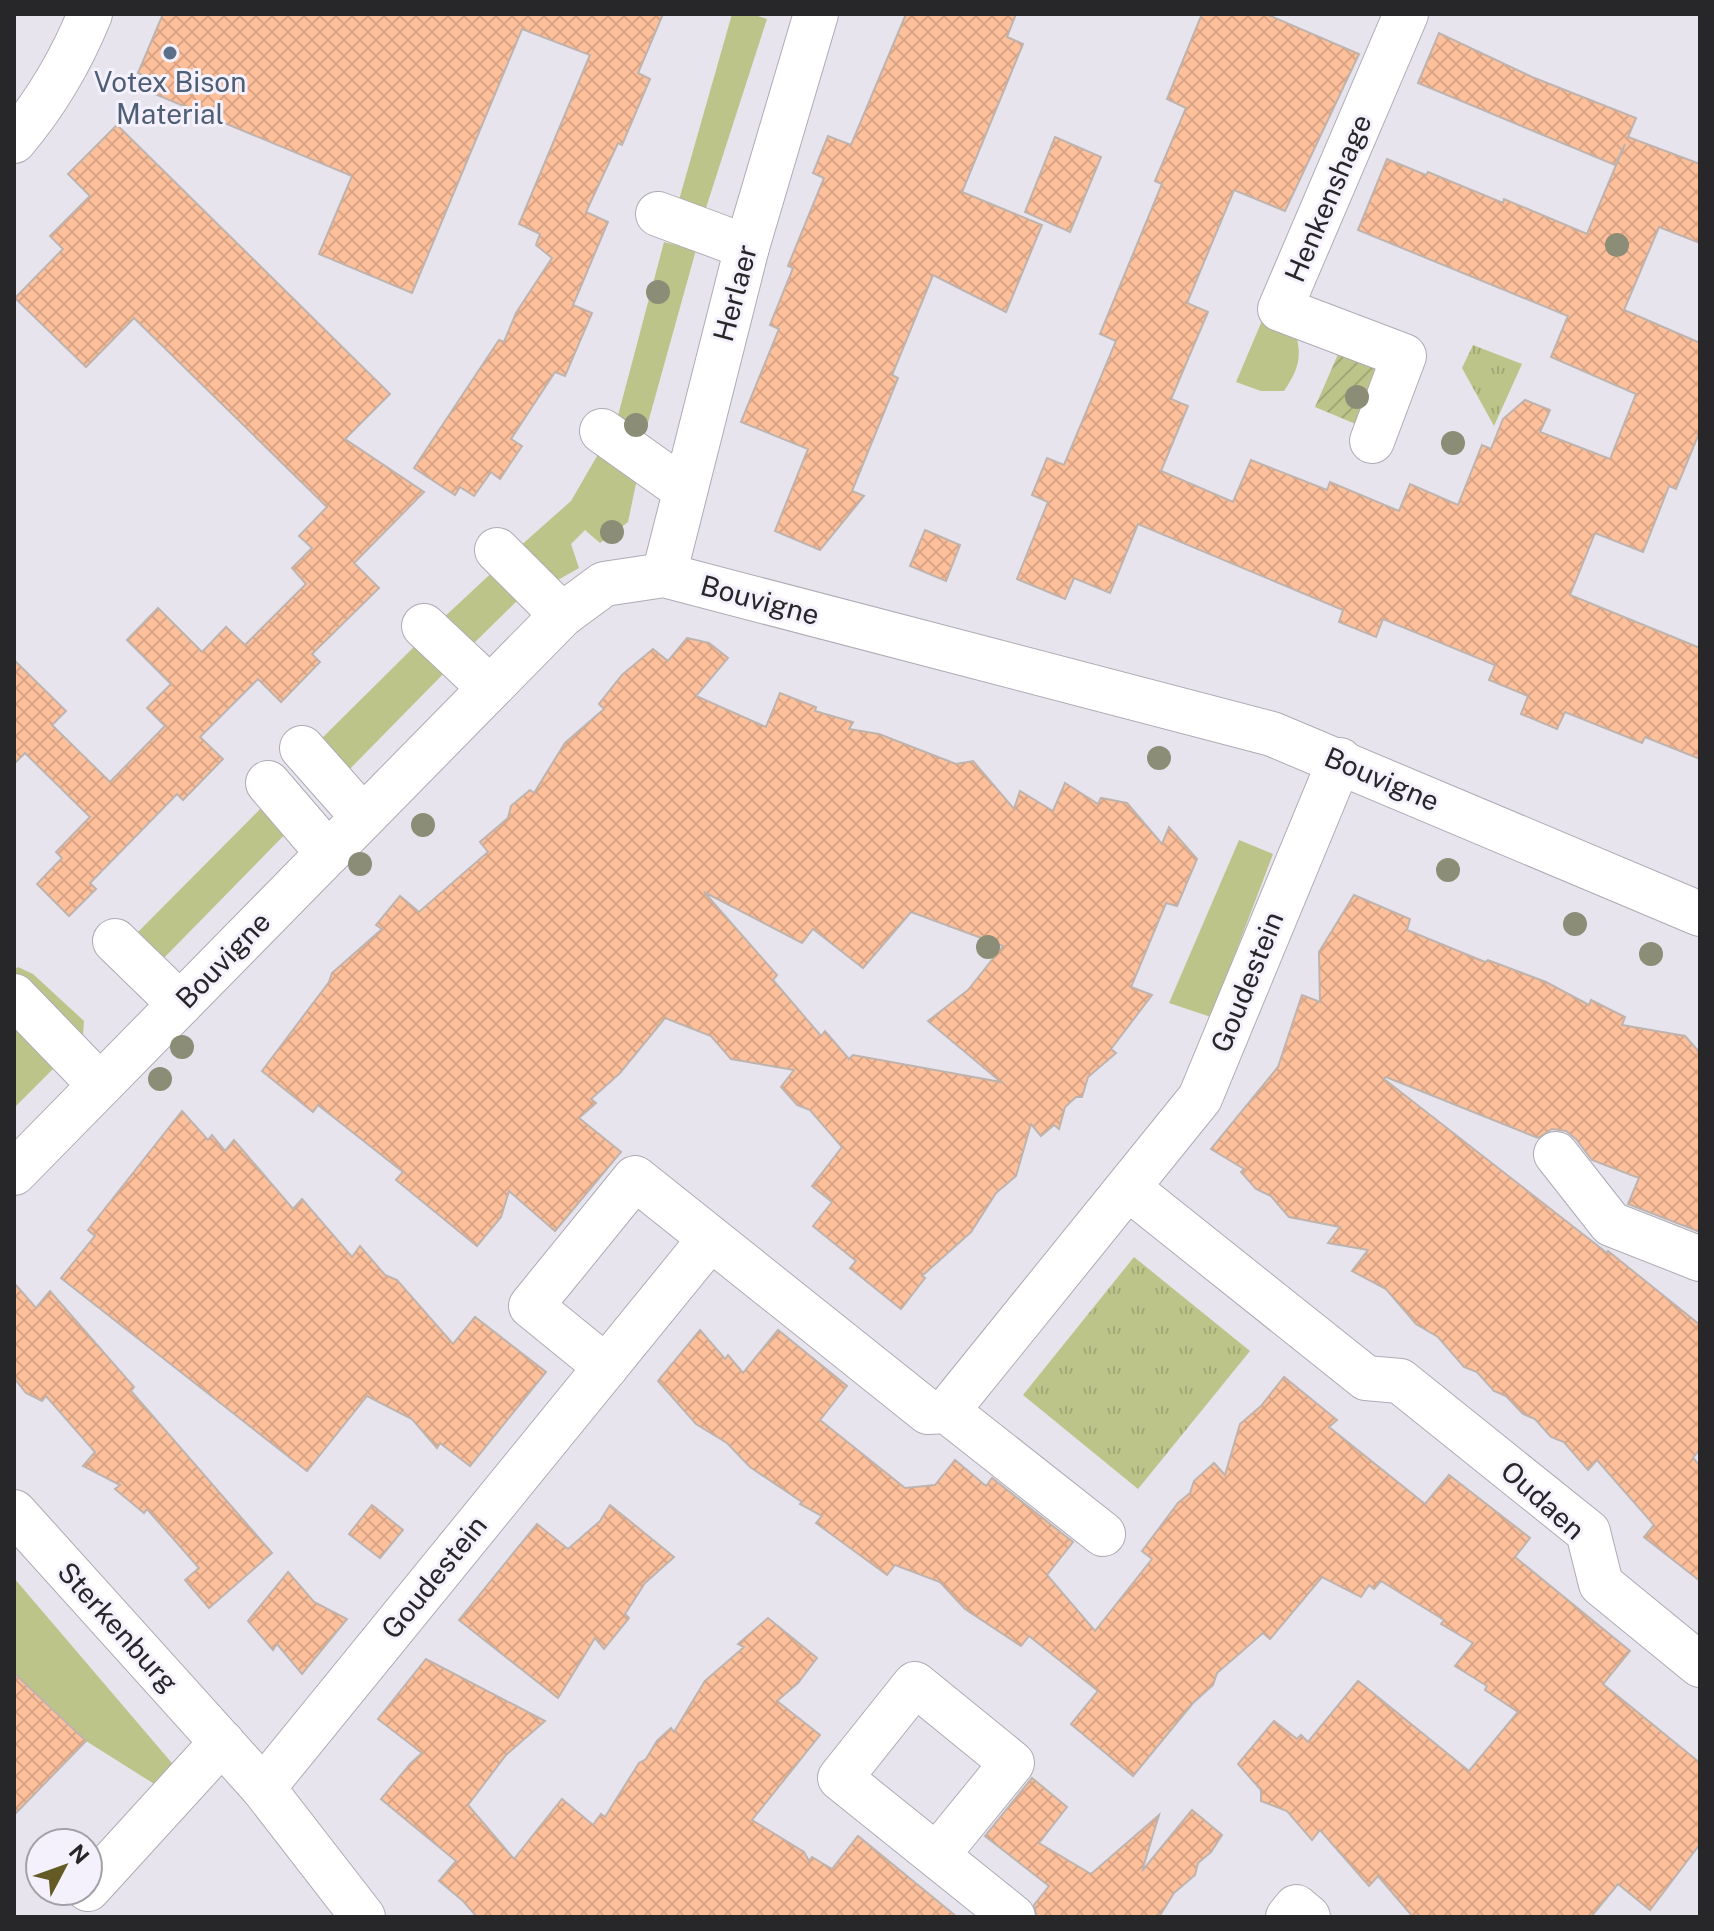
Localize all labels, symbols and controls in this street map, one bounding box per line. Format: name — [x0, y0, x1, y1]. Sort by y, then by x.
marker: Votex Bison Material — [161, 44, 179, 62]
place label: Votex Bison Material — [94, 65, 246, 130]
street label: Henkenshage — [1277, 109, 1378, 287]
street label: Herlaer — [706, 241, 763, 345]
street label: Bouvigne — [697, 568, 823, 631]
street label: Bouvigne — [1320, 740, 1445, 817]
street label: Bouvigne — [169, 905, 277, 1015]
street label: Goudestein — [1203, 907, 1290, 1057]
street label: Oudaen — [1495, 1454, 1592, 1546]
street label: Goudestein — [374, 1509, 493, 1645]
street label: Sterkenburg — [51, 1555, 185, 1699]
north arrow — [24, 1827, 104, 1907]
text: N — [64, 1839, 95, 1869]

